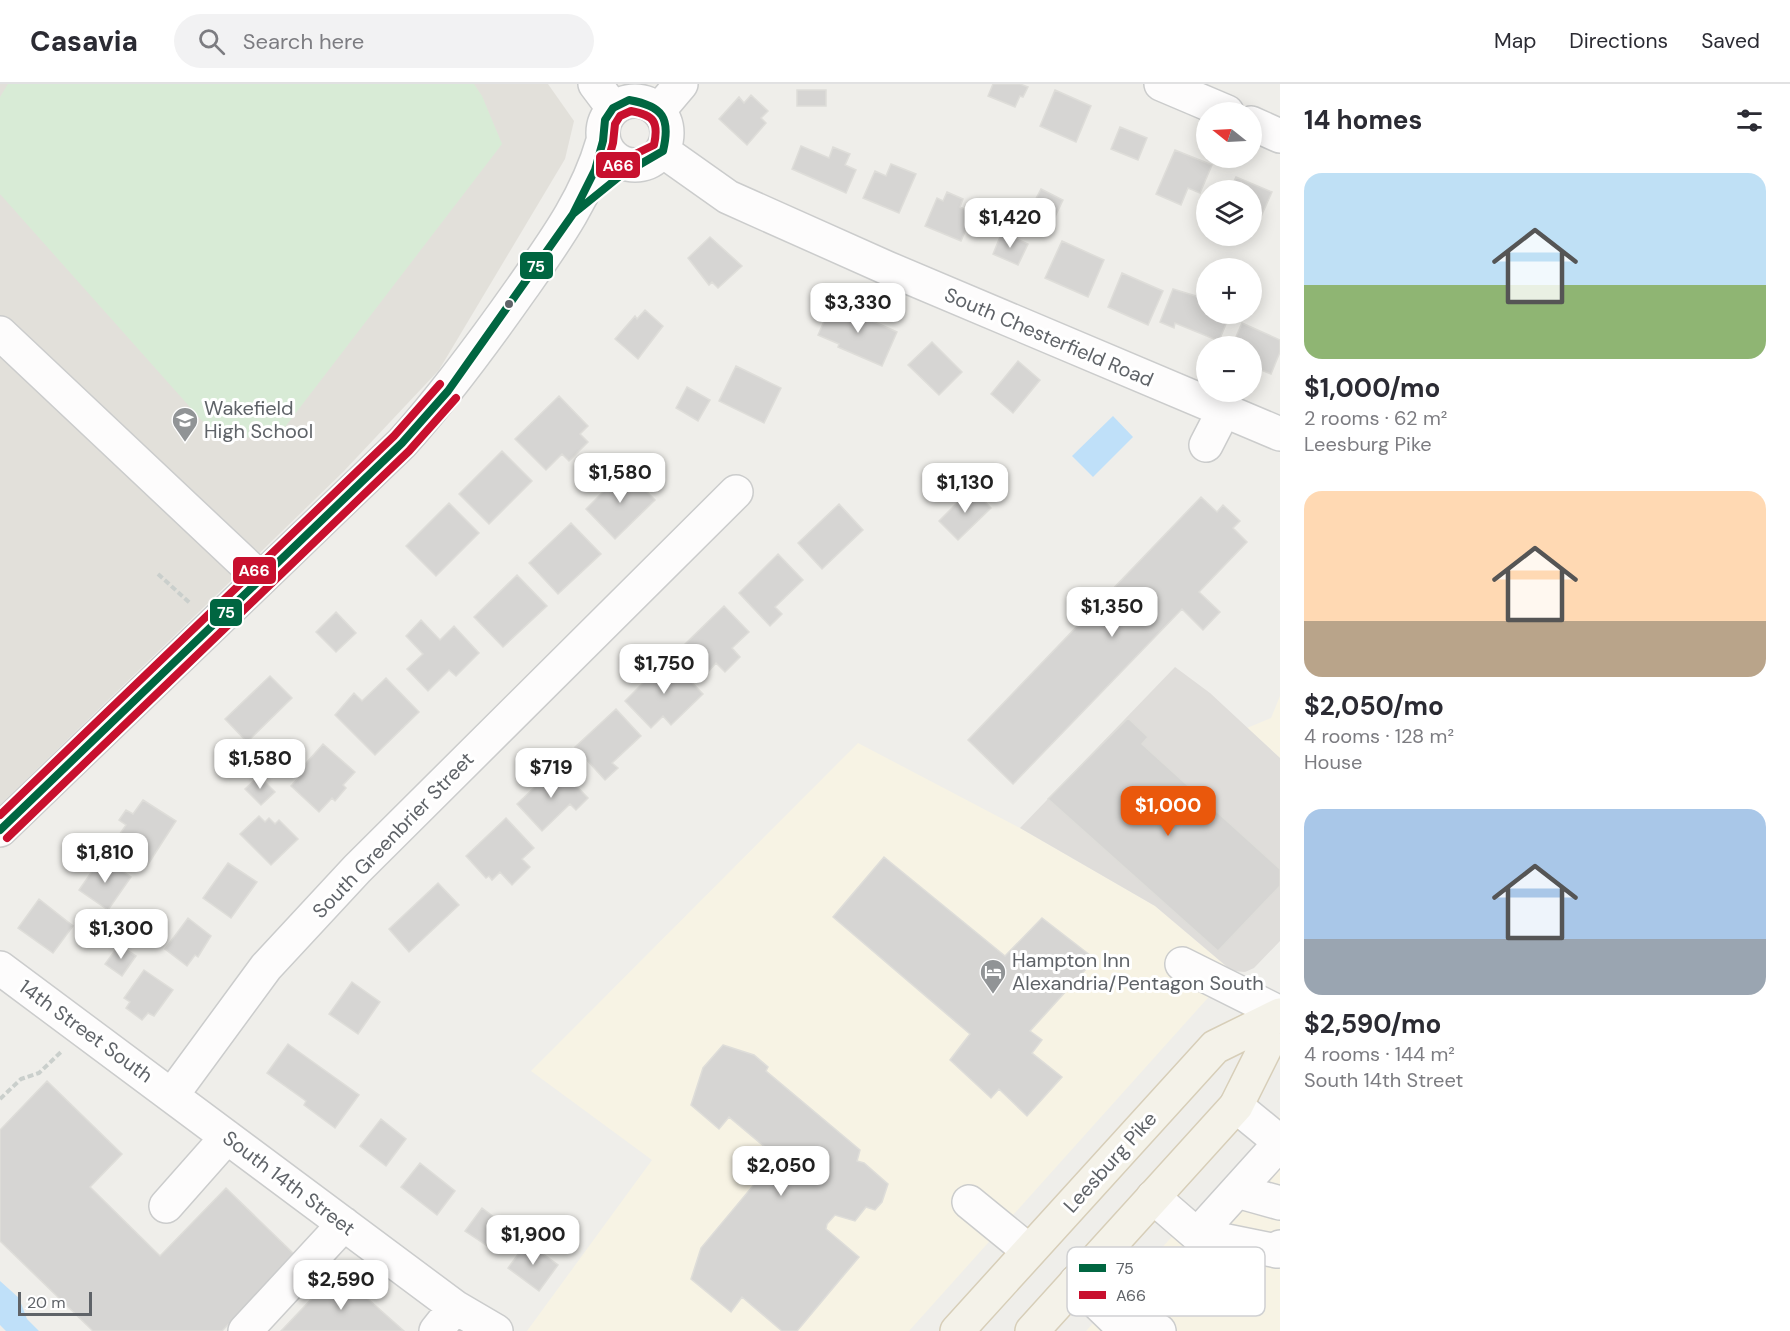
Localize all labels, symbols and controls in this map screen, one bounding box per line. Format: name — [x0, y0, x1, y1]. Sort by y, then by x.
search box — [174, 14, 594, 68]
text: Casavia — [30, 23, 138, 60]
icon: search — [195, 25, 228, 58]
text: Search here — [243, 27, 364, 56]
text: Map — [1494, 27, 1536, 55]
text: Directions — [1569, 27, 1668, 55]
text: Saved — [1701, 27, 1760, 55]
north arrow — [1196, 102, 1262, 168]
map controls — [1196, 102, 1262, 402]
text: 14 homes — [1304, 103, 1422, 137]
icon: filters — [1733, 104, 1766, 137]
line badge: A66 — [595, 151, 641, 179]
text: A66 — [602, 155, 634, 176]
button: layers — [1196, 180, 1262, 246]
pin: $1,420 — [961, 198, 1059, 249]
text: $1,420 — [979, 204, 1041, 230]
icon: home — [1481, 212, 1589, 320]
line badge: 75 — [519, 251, 554, 280]
text: 75 — [527, 256, 545, 277]
button: + — [1196, 258, 1262, 324]
street label: South Chesterfield Road — [941, 281, 1157, 393]
pin: $3,330 — [809, 283, 907, 334]
text: $3,330 — [824, 289, 892, 315]
unlabelled marker — [503, 298, 515, 310]
button: − — [1196, 336, 1262, 402]
text: $1,000/mo — [1304, 371, 1440, 405]
place label: Wakefield High School — [204, 395, 313, 444]
school or university icon: Wakefield High School — [170, 405, 200, 443]
text: 2 rooms · 62 m² — [1304, 405, 1447, 431]
text: Leesburg Pike — [1304, 431, 1432, 457]
pin: $1,580 — [571, 453, 669, 504]
text: $1,580 — [588, 459, 652, 485]
pin: $1,130 — [916, 463, 1014, 514]
text: $1,130 — [936, 469, 994, 495]
icon: home — [1481, 530, 1589, 638]
line badge: A66 — [232, 556, 277, 585]
text: A66 — [238, 560, 270, 581]
pin: $1,350 — [1063, 587, 1161, 638]
text: $1,350 — [1081, 593, 1143, 619]
line badge: 75 — [209, 598, 243, 627]
text: 75 — [217, 602, 235, 623]
pin: $1,750 — [615, 644, 713, 695]
text: $1,750 — [633, 650, 695, 676]
text: $2,050/mo — [1304, 689, 1444, 723]
text: 4 rooms · 128 m² — [1304, 723, 1454, 749]
pin: $1,580 — [211, 739, 309, 790]
text: $1,580 — [228, 745, 292, 771]
street label: South Greenbrier Street — [307, 746, 479, 924]
pin: $719 — [515, 748, 587, 799]
text: House — [1304, 749, 1362, 775]
text: $719 — [529, 754, 573, 780]
pin: $1,000 — [1119, 786, 1217, 837]
text: $1,000 — [1135, 792, 1201, 818]
pin: $1,810 — [56, 833, 154, 884]
text: $1,810 — [76, 839, 134, 865]
icon: home — [1481, 848, 1589, 956]
pin: $1,300 — [72, 909, 170, 960]
text: $1,300 — [89, 915, 153, 941]
place label: Hampton Inn Alexandria/Pentagon South — [1012, 947, 1264, 996]
hotel icon: Hampton Inn Alexandria/Pentagon South — [978, 957, 1008, 995]
street label: 14th Street South — [14, 974, 158, 1088]
text: $2,590/mo — [1304, 1007, 1441, 1041]
text: 4 rooms · 144 m² — [1304, 1041, 1455, 1067]
text: South 14th Street — [1304, 1067, 1463, 1093]
street label: Leesburg Pike — [1058, 1106, 1162, 1218]
street label: South 14th Street — [218, 1125, 361, 1241]
pin: $2,050 — [732, 1146, 830, 1197]
text: $2,050 — [746, 1152, 816, 1178]
pin: $1,900 — [484, 1215, 582, 1266]
text: $1,900 — [500, 1221, 566, 1247]
legend — [1067, 1247, 1265, 1316]
text: 75 — [1116, 1258, 1134, 1279]
pin: $2,590 — [292, 1260, 390, 1311]
text: $2,590 — [307, 1266, 375, 1292]
text: A66 — [1116, 1285, 1146, 1306]
scale bar — [18, 1289, 92, 1316]
text: 20 m — [27, 1292, 66, 1313]

